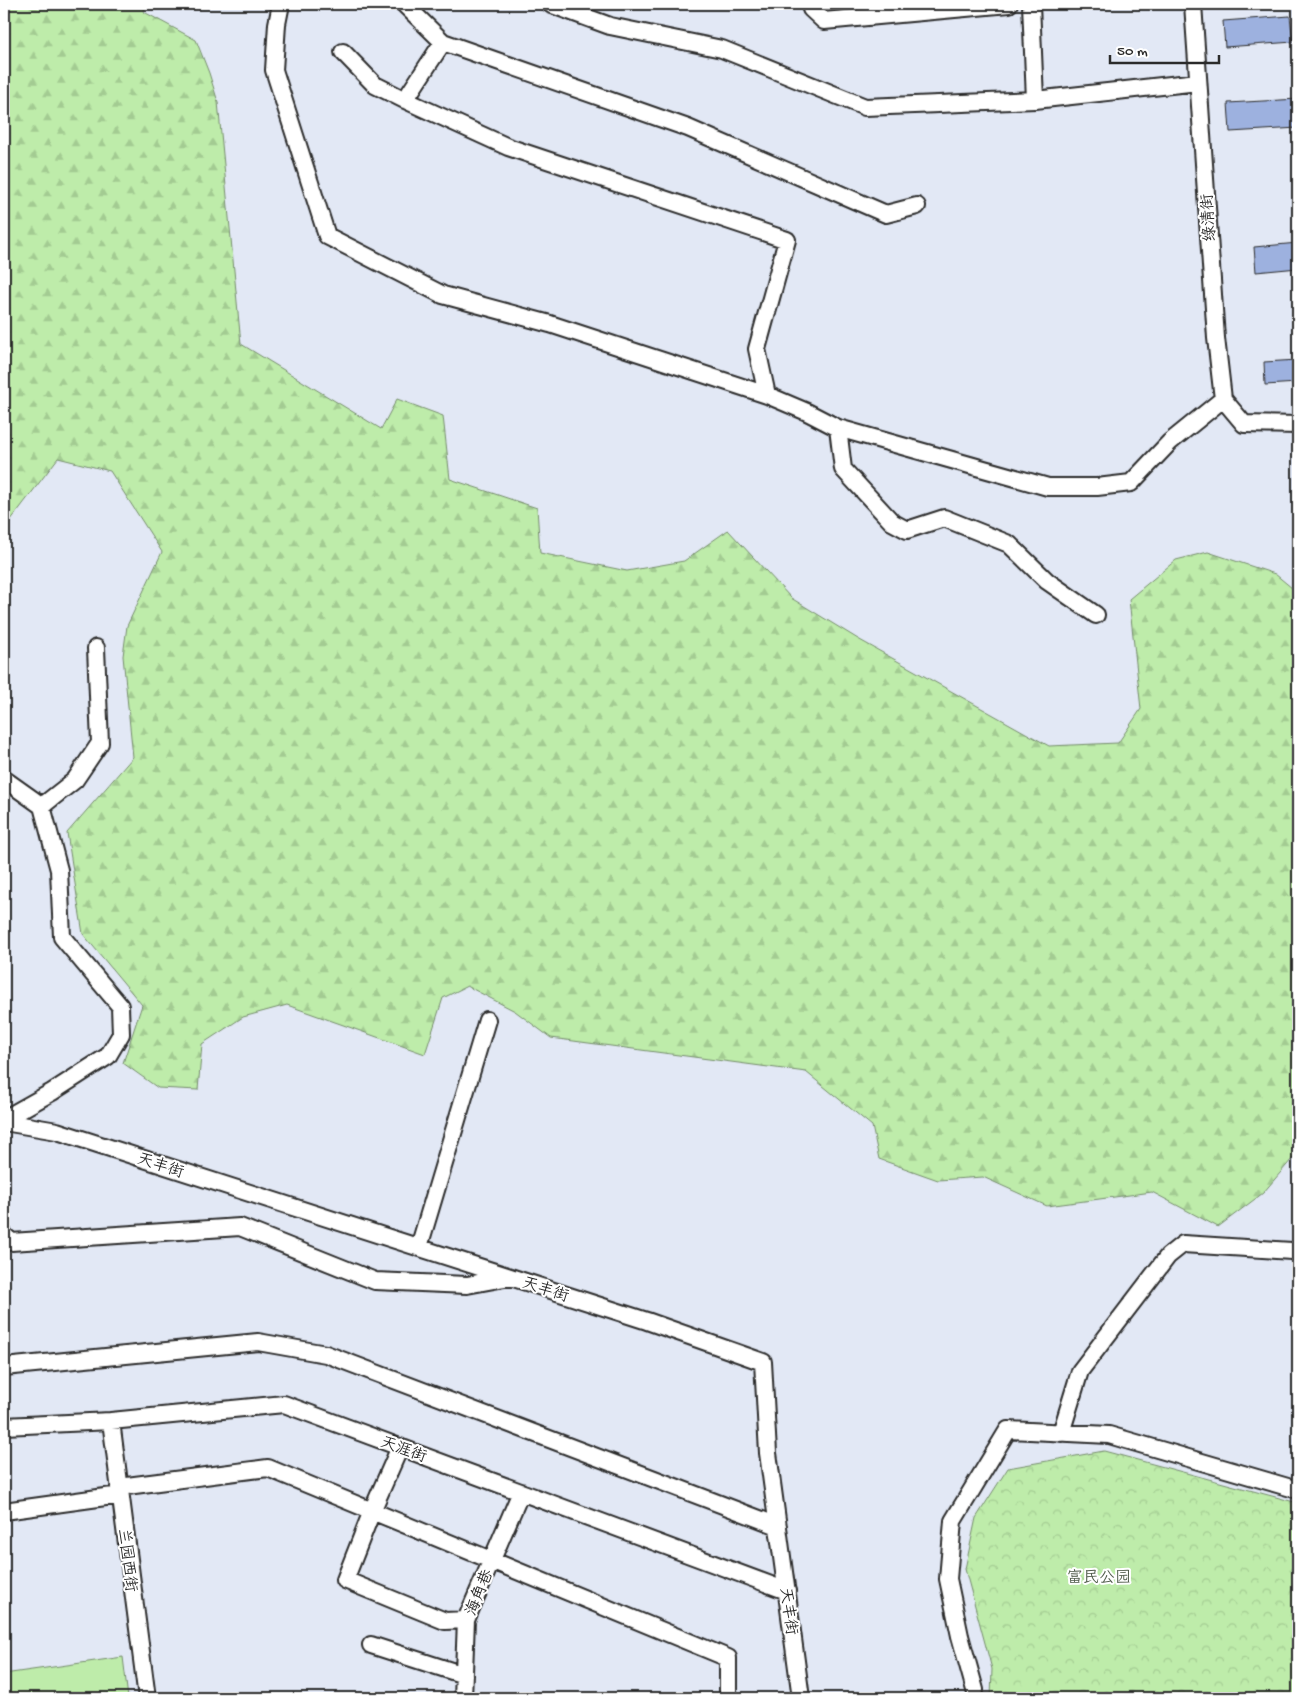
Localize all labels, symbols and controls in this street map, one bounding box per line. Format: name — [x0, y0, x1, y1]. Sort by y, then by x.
scale bar — [1110, 32, 1218, 64]
text: 50 m — [1117, 43, 1148, 61]
street label: 绿清街 — [1197, 193, 1222, 243]
street label: 天丰街 — [134, 1150, 186, 1184]
street label: 天丰街 — [519, 1274, 571, 1308]
street label: 天涯街 — [377, 1433, 429, 1468]
street label: 兰园西街 — [112, 1527, 140, 1593]
street label: 海角巷 — [462, 1567, 499, 1619]
park label: 富民公园 — [1067, 1569, 1131, 1589]
street label: 天丰街 — [774, 1586, 800, 1637]

